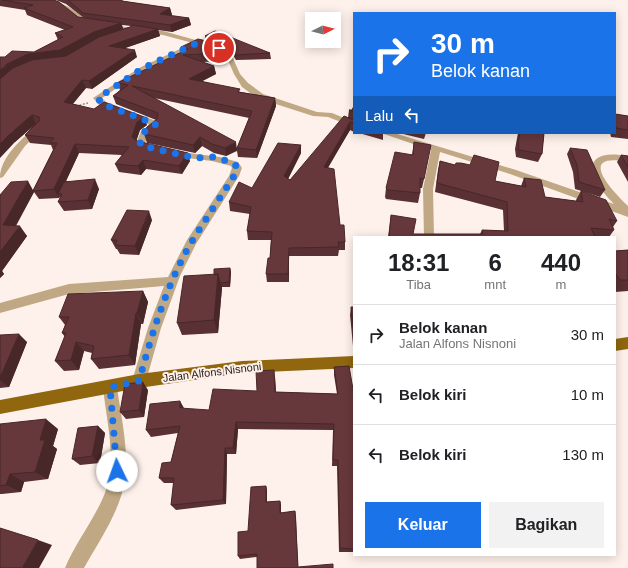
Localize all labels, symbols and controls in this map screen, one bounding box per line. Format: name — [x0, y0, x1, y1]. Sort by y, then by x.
north arrow — [305, 12, 341, 48]
map controls — [305, 12, 341, 48]
icon: right — [365, 28, 417, 80]
text: 30 m — [431, 28, 495, 59]
pin — [202, 31, 236, 65]
icon: arrive — [208, 37, 230, 59]
text: Belok kanan — [431, 61, 530, 81]
icon: left — [401, 104, 423, 126]
text: Lalu — [365, 107, 393, 124]
text: 18:31 — [388, 249, 449, 276]
text: 6 — [488, 249, 502, 276]
text: 440 — [541, 249, 581, 276]
text: Tiba — [406, 277, 431, 292]
text: mnt — [484, 277, 506, 292]
text: m — [556, 277, 566, 292]
text: Belok kanan — [399, 319, 487, 336]
icon: right — [365, 324, 387, 346]
text: 30 m — [571, 326, 604, 343]
text: Jalan Alfons Nisnoni — [399, 336, 516, 351]
street label: Jalan Alfons Nisnoni — [162, 360, 262, 384]
icon: left — [365, 384, 387, 406]
text: Belok kiri — [399, 386, 467, 403]
text: 10 m — [571, 386, 604, 403]
icon: left — [365, 444, 387, 466]
text: Belok kiri — [399, 446, 467, 463]
text: 130 m — [562, 446, 604, 463]
position arrow — [96, 450, 138, 492]
button: Keluar — [365, 502, 481, 548]
button: Bagikan — [489, 502, 604, 548]

